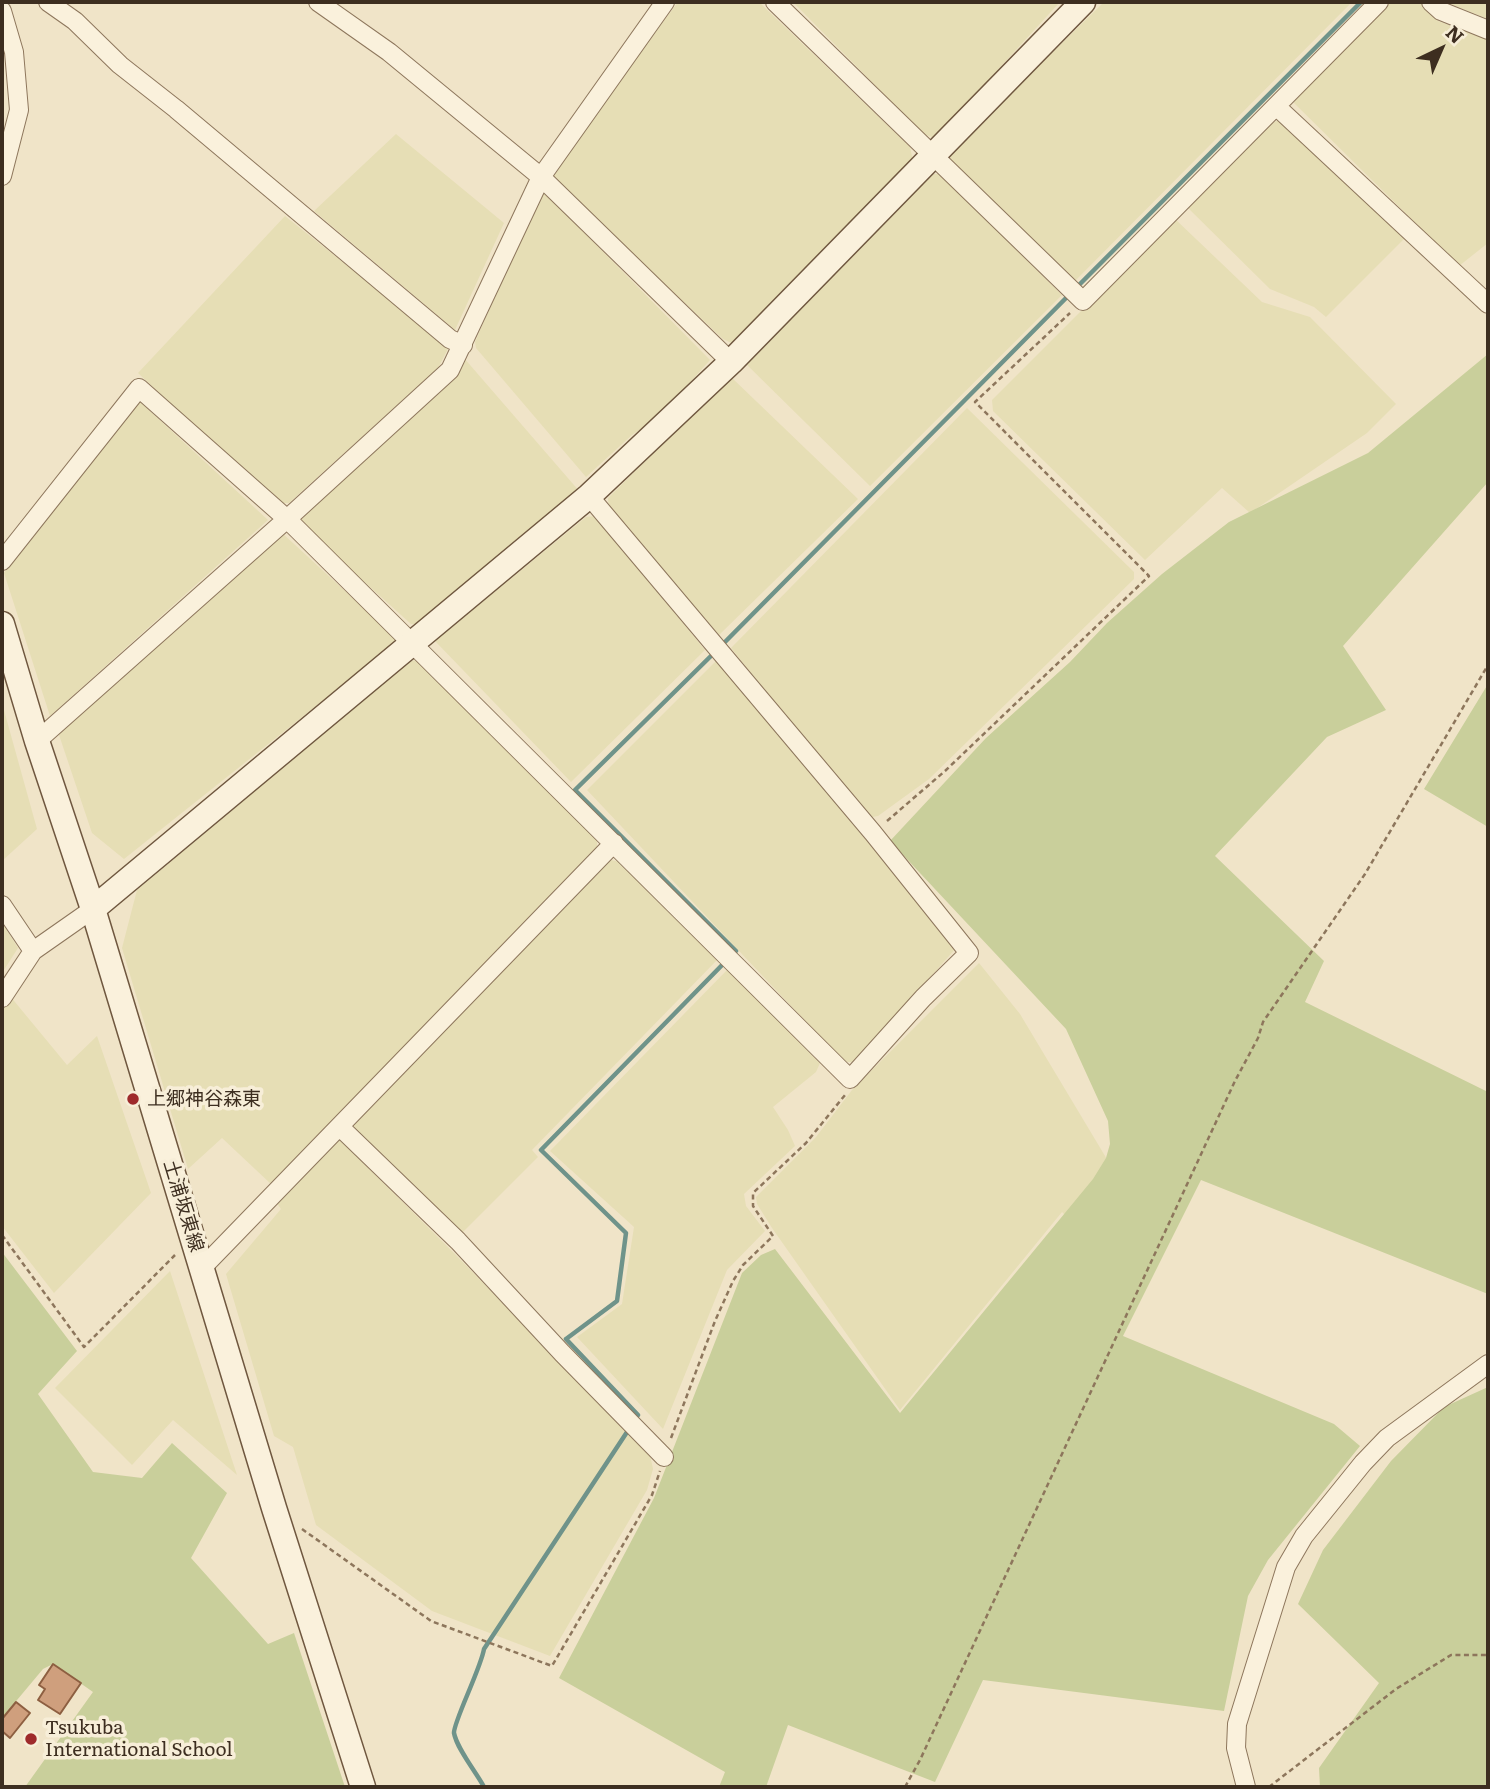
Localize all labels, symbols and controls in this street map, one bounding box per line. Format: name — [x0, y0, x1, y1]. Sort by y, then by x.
north arrow — [1406, 14, 1476, 84]
text: N — [1440, 18, 1471, 50]
place label: 上郷神谷森東 — [147, 1088, 261, 1110]
marker: 上郷神谷森東 — [125, 1091, 141, 1107]
street label: 土浦坂東線 — [158, 1157, 208, 1255]
place label: Tsukuba International School — [45, 1717, 233, 1761]
marker: Tsukuba International School — [23, 1731, 39, 1747]

